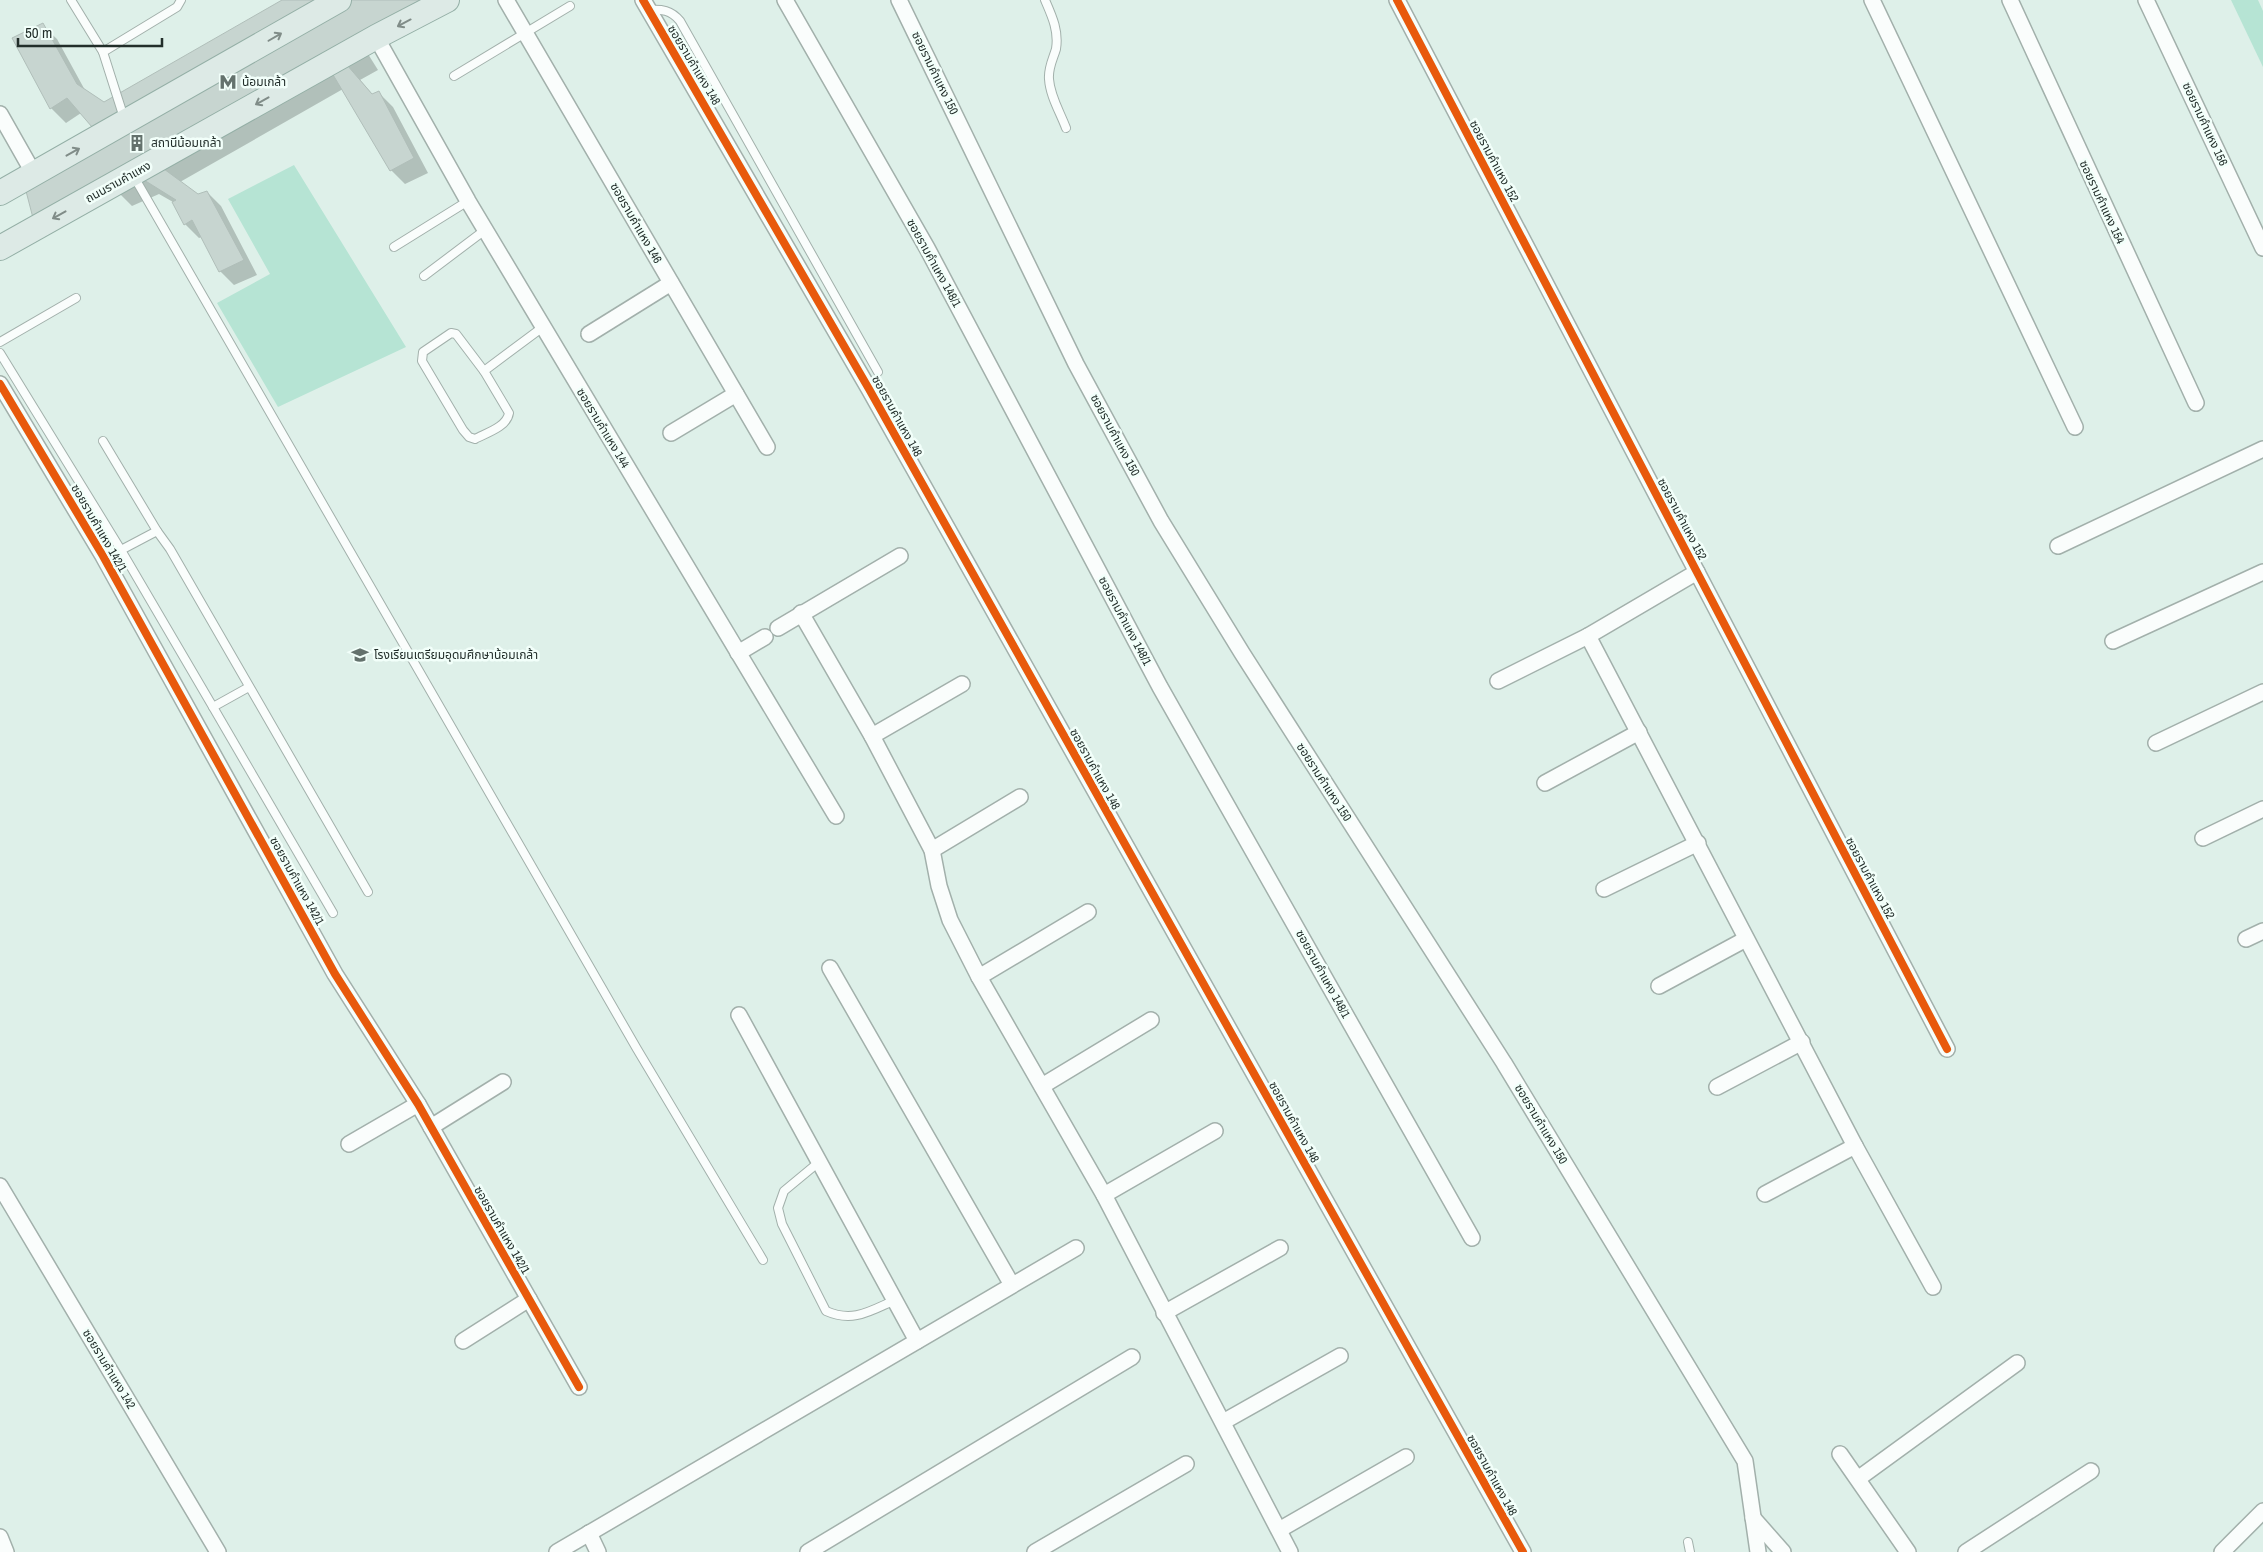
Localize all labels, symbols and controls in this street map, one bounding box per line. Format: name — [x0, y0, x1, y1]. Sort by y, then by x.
scale bar — [18, 15, 161, 47]
one-way arrow — [397, 19, 412, 28]
text: 50 m — [25, 22, 52, 43]
street label: ซอยรามคำแหง 148 — [664, 22, 724, 108]
street label: ซอยรามคำแหง 150 — [908, 29, 962, 117]
one-way arrow — [267, 31, 282, 41]
metro station icon: น้อมเกล้า — [218, 72, 238, 92]
place label: น้อมเกล้า — [242, 74, 286, 90]
street label: ซอยรามคำแหง 156 — [2179, 80, 2231, 168]
one-way arrow — [255, 97, 269, 107]
street label: ซอยรามคำแหง 152 — [1466, 117, 1522, 205]
building icon: สถานีน้อมเกล้า — [127, 133, 147, 153]
place label: สถานีน้อมเกล้า — [151, 135, 221, 151]
one-way arrow — [65, 147, 80, 156]
street label: ถนนรามคำแหง — [82, 157, 154, 207]
street label: ซอยรามคำแหง 154 — [2076, 158, 2129, 247]
street label: ซอยรามคำแหง 146 — [606, 180, 666, 266]
one-way arrow — [51, 210, 66, 220]
street label: ซอยรามคำแหง 148/1 — [903, 216, 965, 310]
street label: ซอยรามคำแหง 148 — [868, 373, 926, 459]
street label: ซอยรามคำแหง 144 — [573, 385, 633, 471]
street label: ซอยรามคำแหง 150 — [1087, 391, 1143, 479]
street label: ซอยรามคำแหง 152 — [1654, 475, 1710, 563]
street label: ซอยรามคำแหง 142/1 — [67, 481, 131, 575]
street label: ซอยรามคำแหง 148/1 — [1095, 574, 1155, 669]
school or university icon: โรงเรียนเตรียมอุดมศึกษาน้อมเกล้า — [350, 645, 370, 665]
place label: โรงเรียนเตรียมอุดมศึกษาน้อมเกล้า — [374, 647, 538, 663]
street label: ซอยรามคำแหง 148 — [1066, 726, 1124, 812]
street label: ซอยรามคำแหง 150 — [1293, 740, 1355, 824]
street label: ซอยรามคำแหง 142/1 — [266, 834, 328, 928]
street label: ซอยรามคำแหง 152 — [1842, 834, 1898, 922]
street label: ซอยรามคำแหง 148/1 — [1292, 927, 1354, 1021]
street label: ซอยรามคำแหง 148 — [1265, 1079, 1323, 1165]
street label: ซอยรามคำแหง 150 — [1511, 1081, 1571, 1167]
street label: ซอยรามคำแหง 142/1 — [470, 1183, 534, 1277]
street label: ซอยรามคำแหง 142 — [79, 1326, 139, 1412]
street label: ซอยรามคำแหง 148 — [1463, 1432, 1521, 1518]

